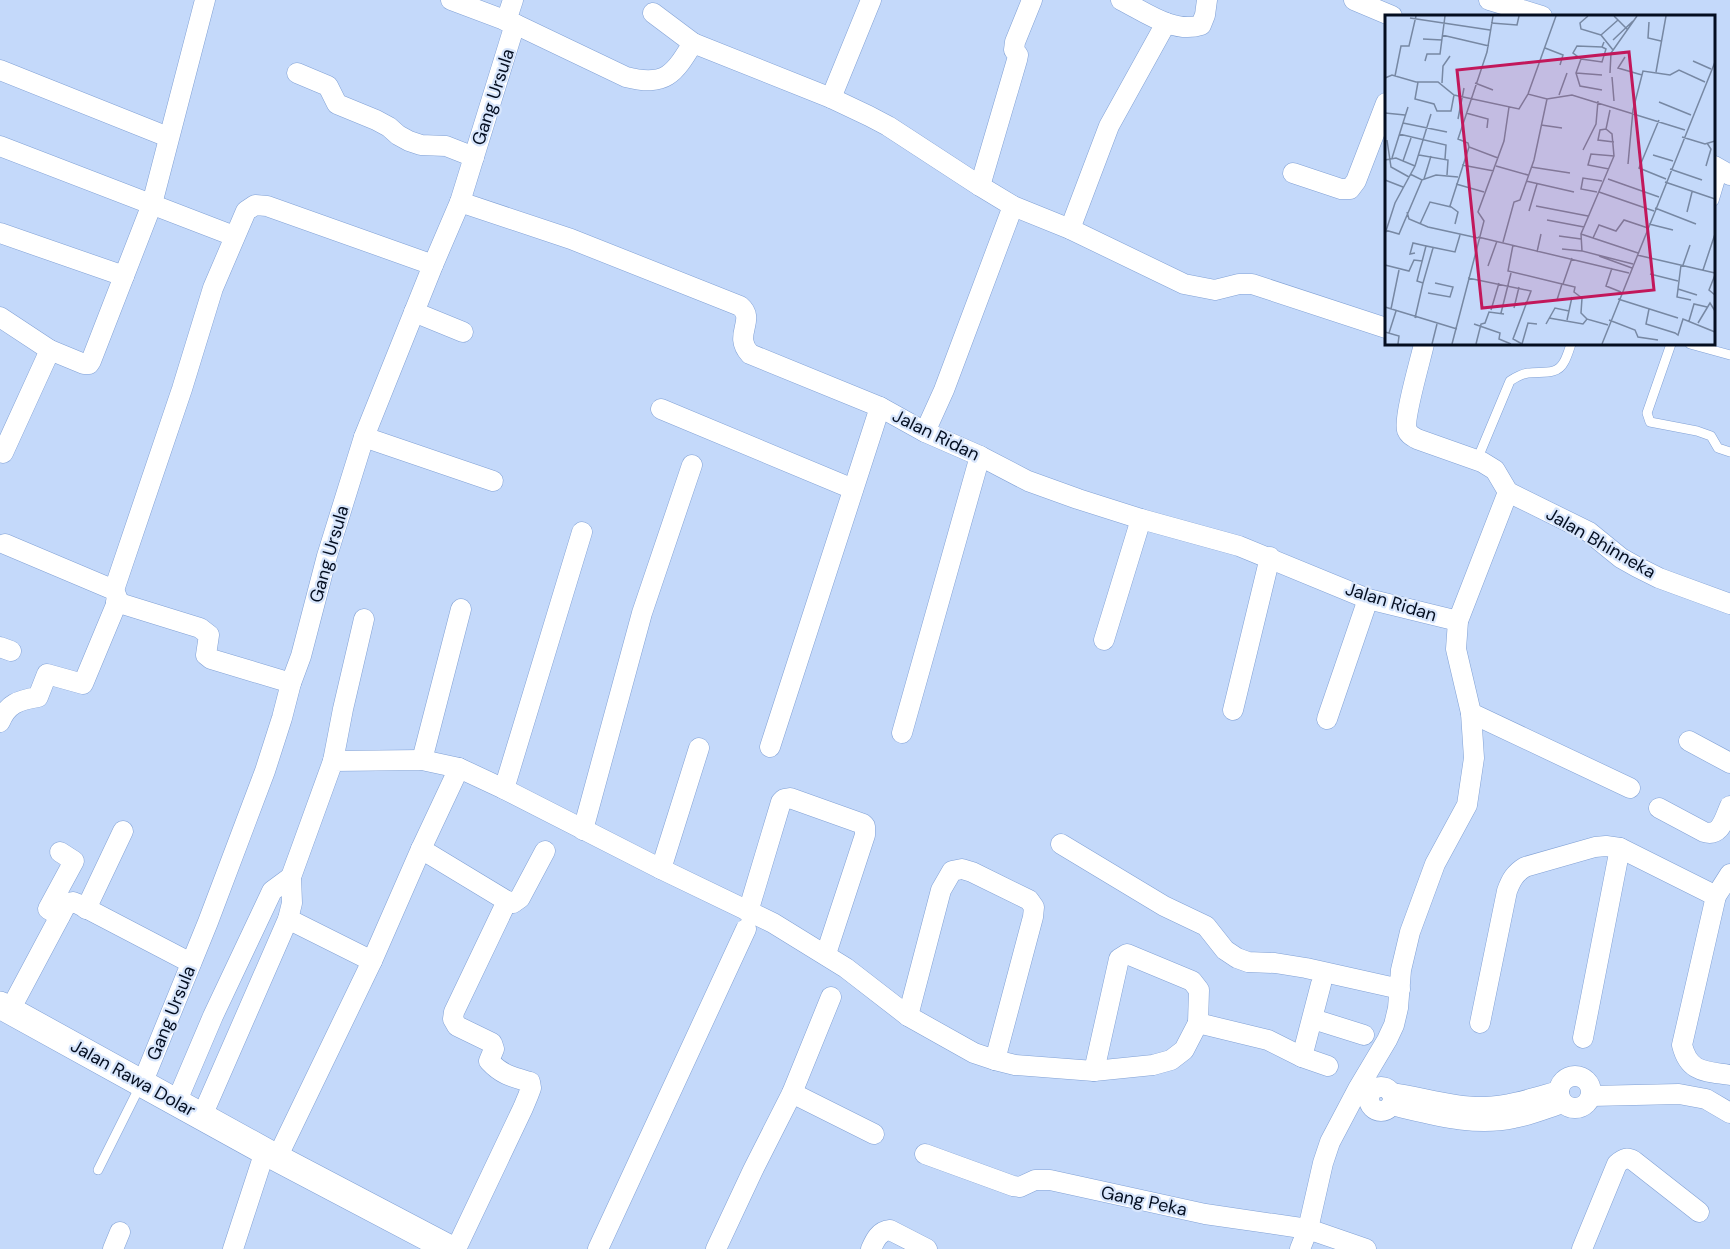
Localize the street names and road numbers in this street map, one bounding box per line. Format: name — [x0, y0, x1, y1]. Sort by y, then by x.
street label: Gang Ursula — [466, 46, 520, 148]
street label: Jalan Ridan — [888, 404, 984, 466]
street label: Jalan Bhinneka — [1542, 502, 1660, 584]
street label: Gang Ursula — [304, 503, 354, 605]
street label: Jalan Ridan — [1342, 577, 1440, 627]
street label: Gang Ursula — [141, 962, 201, 1064]
street label: Jalan Rawa Dolar — [66, 1034, 200, 1122]
street label: Gang Peka — [1099, 1180, 1189, 1222]

